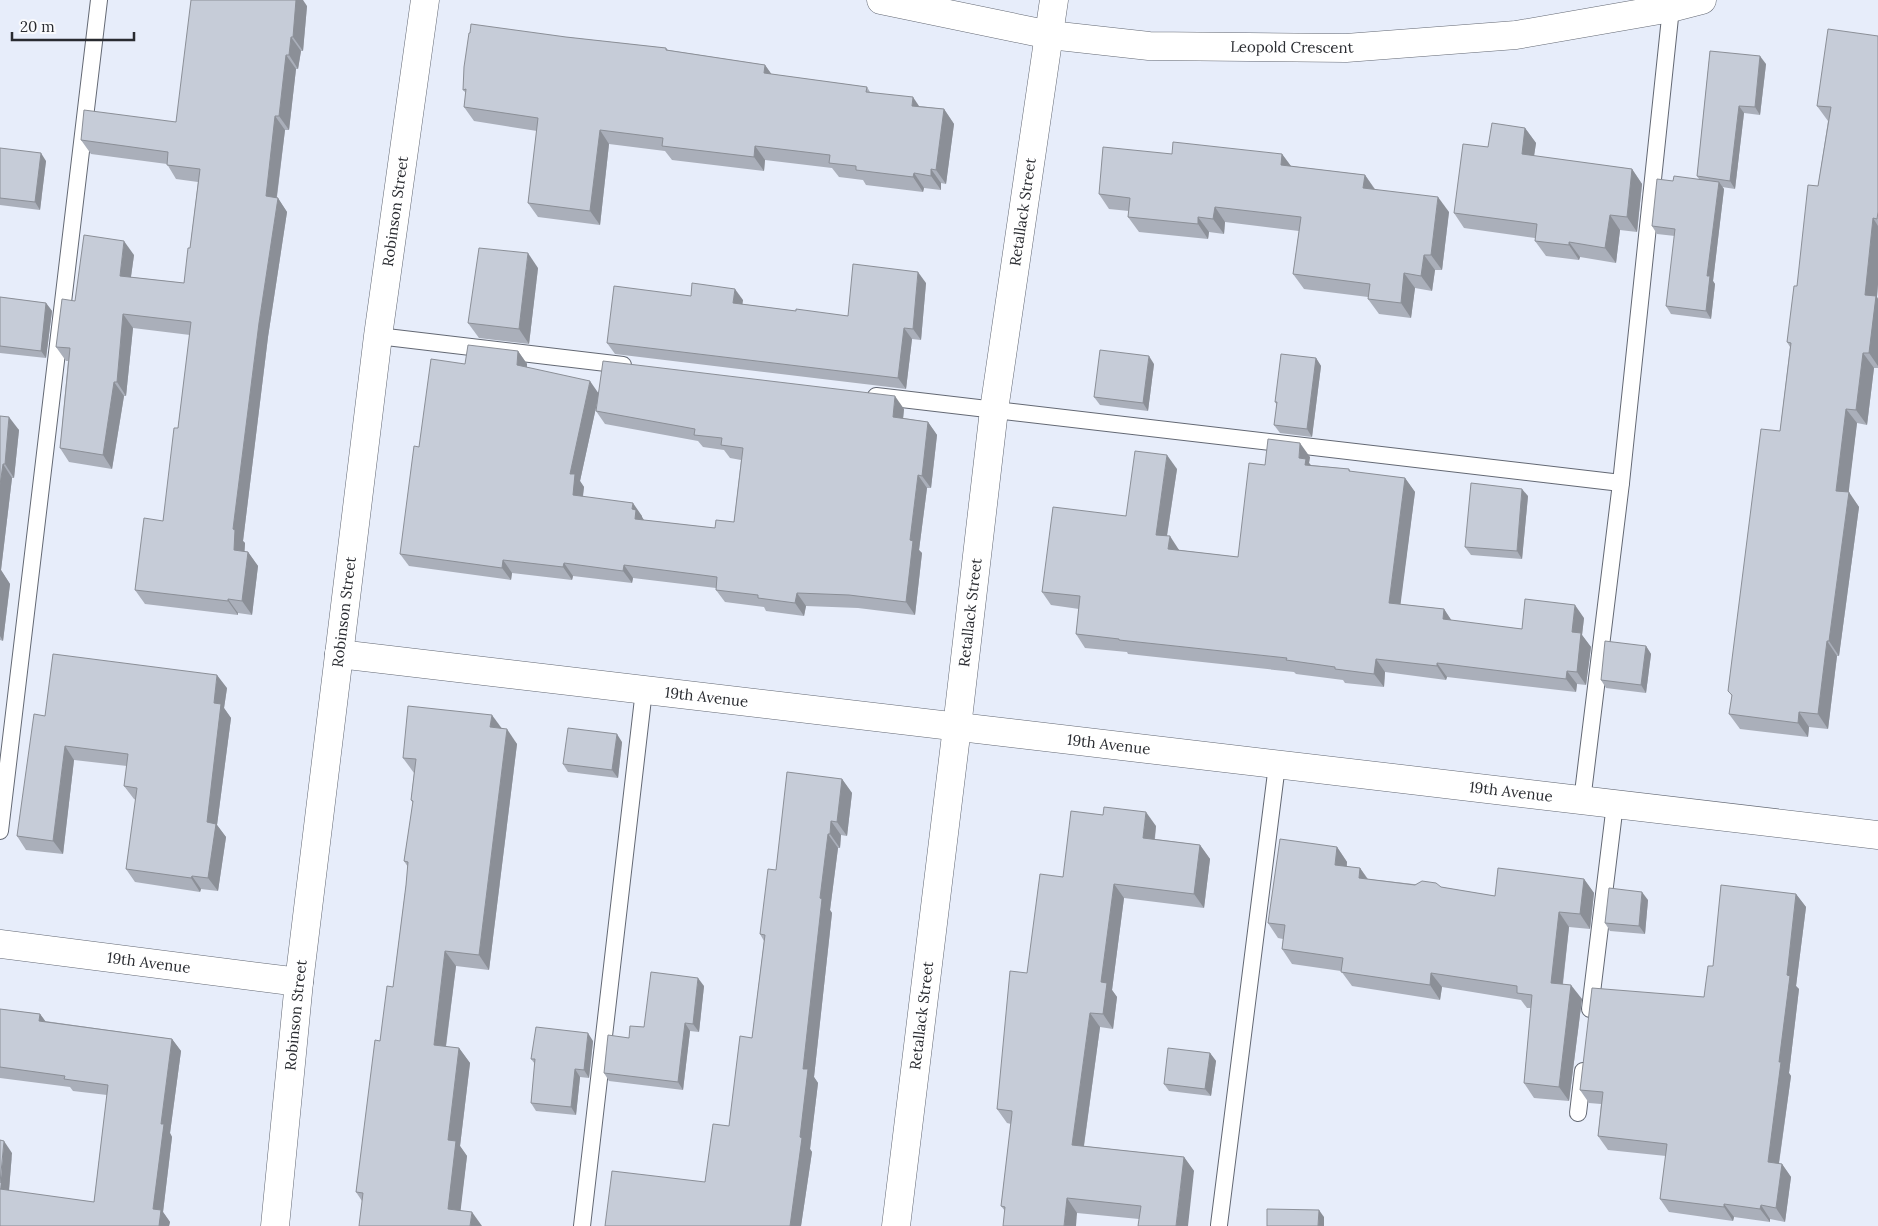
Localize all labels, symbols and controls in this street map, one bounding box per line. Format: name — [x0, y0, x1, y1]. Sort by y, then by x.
scale bar — [12, 10, 135, 42]
text: 20 m — [20, 17, 55, 36]
street label: Leopold Crescent — [1230, 37, 1354, 57]
street label: Robinson Street — [378, 154, 412, 268]
street label: Retallack Street — [1005, 156, 1040, 267]
street label: Robinson Street — [328, 555, 360, 668]
street label: Retallack Street — [954, 557, 986, 668]
street label: 19th Avenue — [664, 682, 749, 711]
street label: 19th Avenue — [1066, 730, 1152, 758]
street label: 19th Avenue — [1468, 777, 1554, 806]
street label: 19th Avenue — [106, 948, 192, 977]
street label: Robinson Street — [280, 958, 311, 1071]
street label: Retallack Street — [905, 960, 937, 1071]

